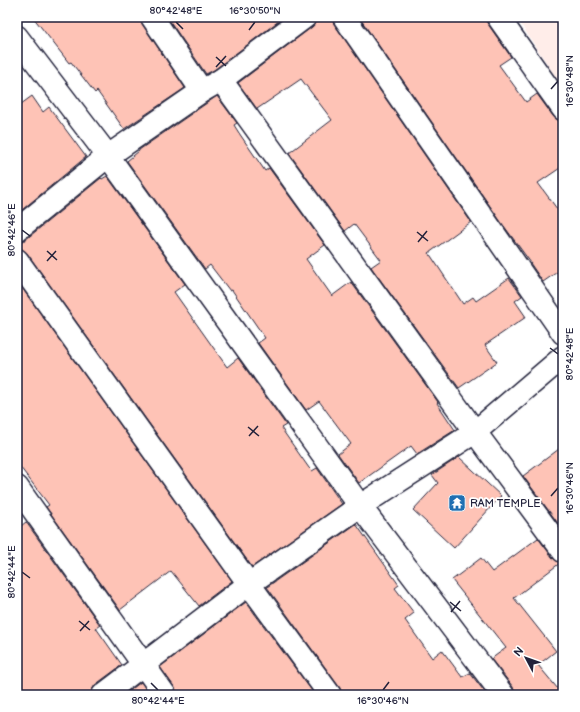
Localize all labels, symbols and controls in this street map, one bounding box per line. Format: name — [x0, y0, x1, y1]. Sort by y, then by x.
text: 80°42'48"E — [150, 5, 203, 17]
text: 16°30'50"N — [229, 5, 281, 17]
text: 16°30'48"N — [564, 55, 576, 107]
text: 80°42'46"E — [6, 203, 18, 257]
text: 80°42'48"E — [564, 327, 576, 380]
text: 16°30'46"N — [564, 462, 576, 514]
temple icon: RAM TEMPLE — [447, 493, 467, 513]
place label: RAM TEMPLE — [470, 497, 541, 510]
text: 80°42'44"E — [6, 545, 18, 599]
north arrow — [506, 638, 546, 678]
text: N — [511, 644, 526, 659]
text: 80°42'44"E — [131, 695, 185, 707]
text: 16°30'46"N — [357, 695, 409, 707]

